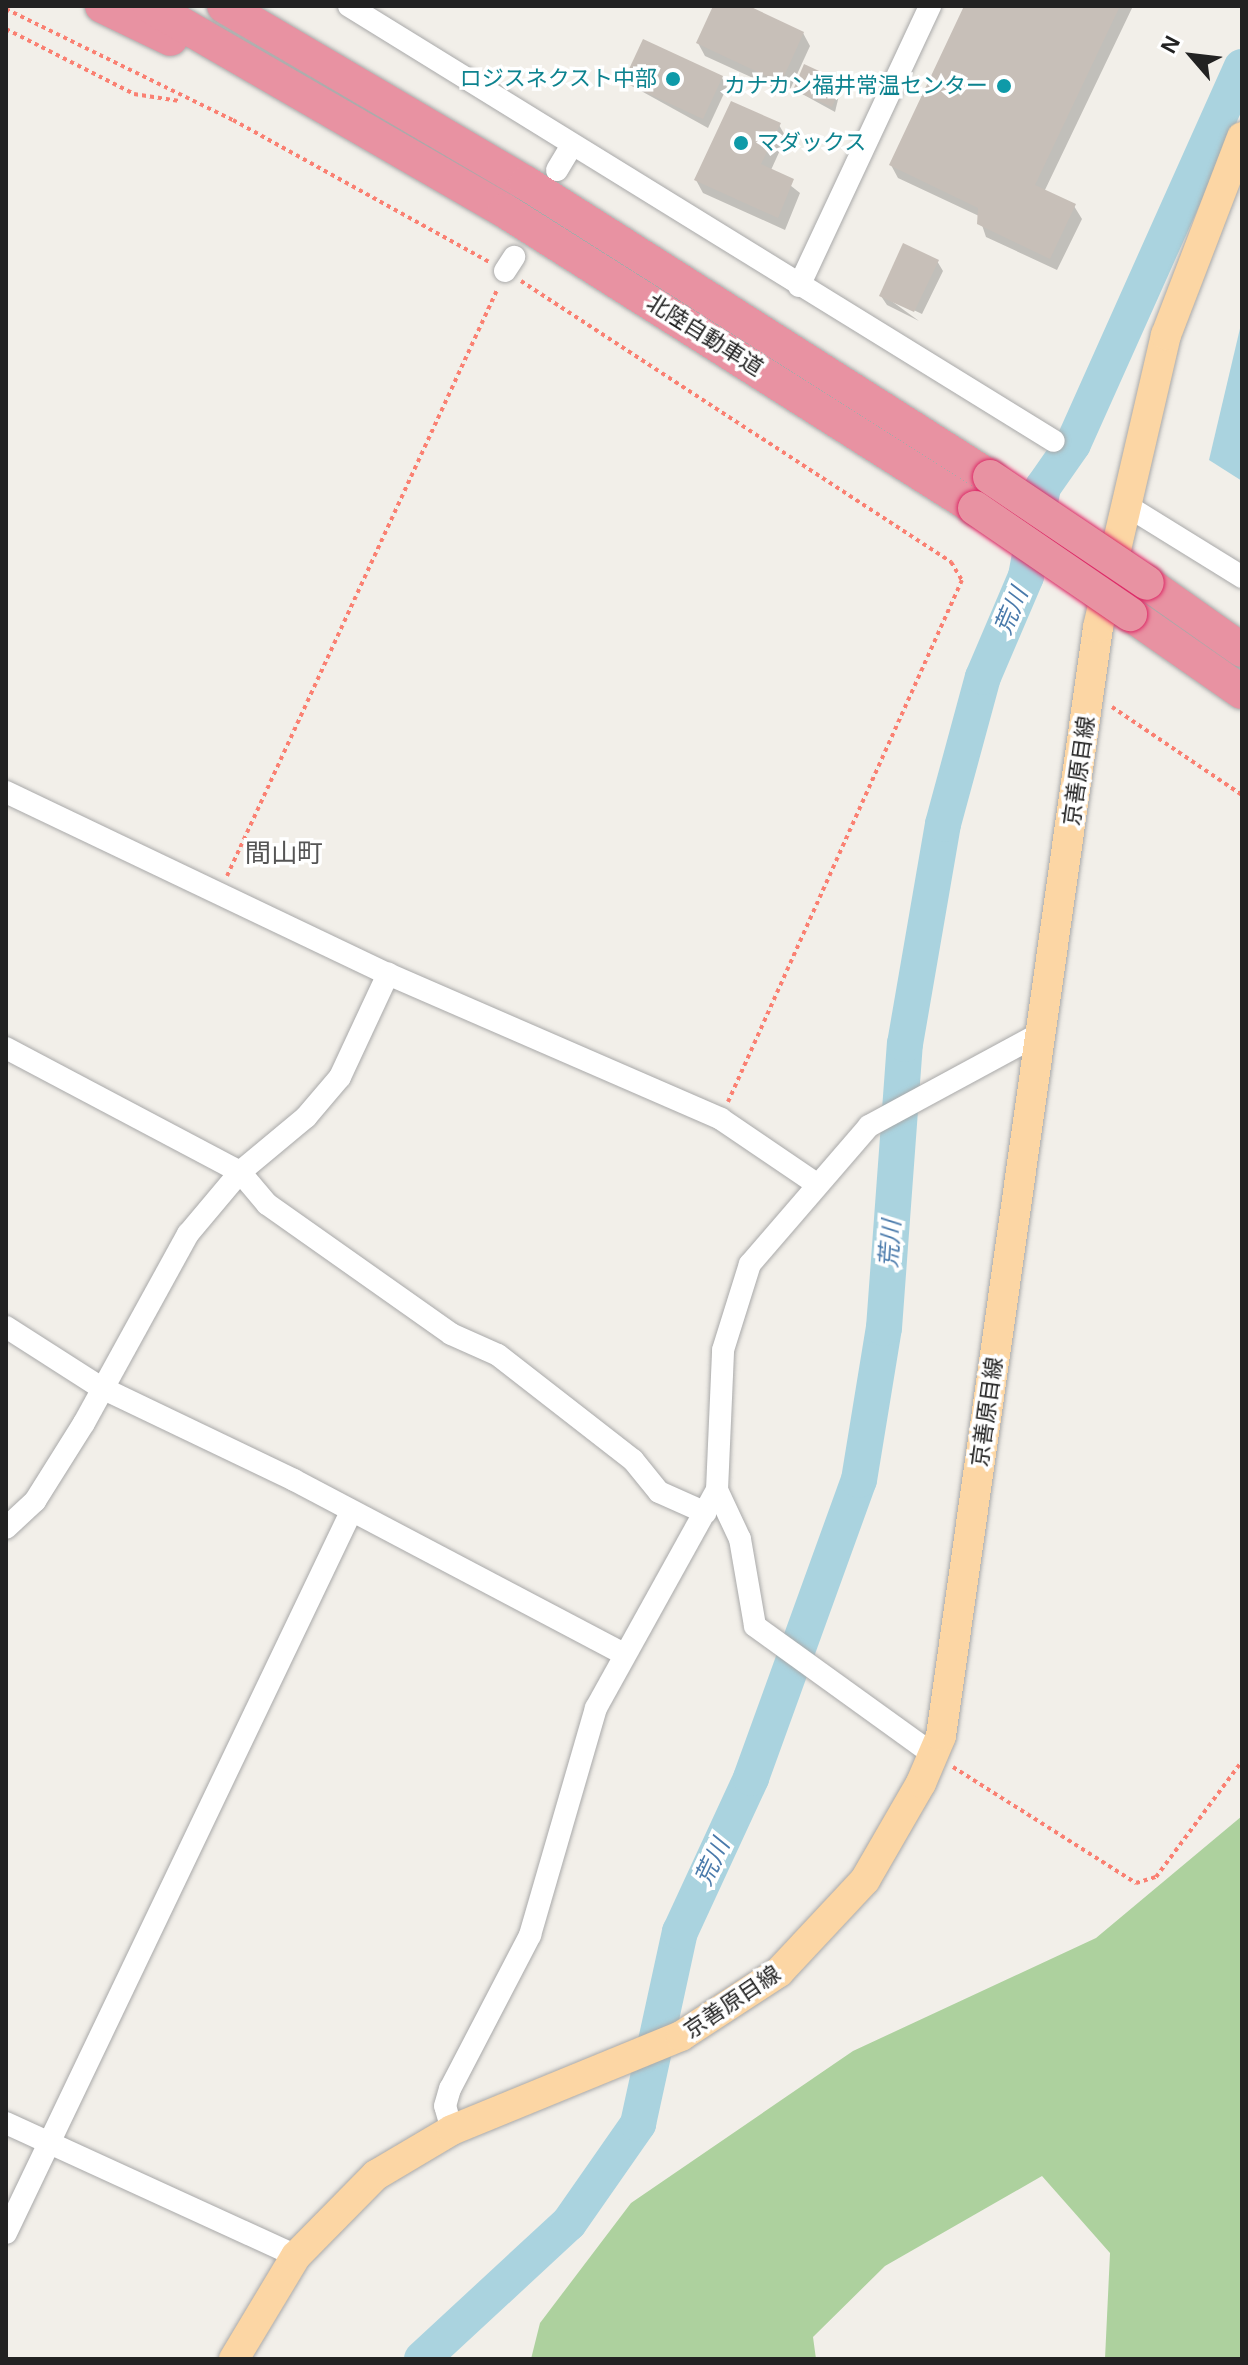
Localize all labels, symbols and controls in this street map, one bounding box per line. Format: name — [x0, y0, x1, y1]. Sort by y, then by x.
north arrow — [1152, 16, 1232, 96]
text: N — [1156, 32, 1185, 57]
place label: ロジスネクスト中部 — [459, 66, 657, 92]
marker: ロジスネクスト中部 — [664, 70, 682, 88]
place label: カナカン福井常温センター — [724, 73, 988, 99]
marker: カナカン福井常温センター — [995, 77, 1013, 95]
place label: マダックス — [757, 130, 867, 156]
marker: マダックス — [732, 134, 750, 152]
street label: 北陸自動車道 — [642, 289, 768, 381]
water label: 荒川 — [988, 583, 1034, 639]
street label: 京善原目線 — [1058, 715, 1100, 827]
district label: 間山町 — [245, 838, 323, 870]
water label: 荒川 — [874, 1219, 906, 1269]
street label: 京善原目線 — [966, 1356, 1008, 1468]
water label: 荒川 — [689, 1834, 735, 1890]
street label: 京善原目線 — [679, 1960, 785, 2044]

